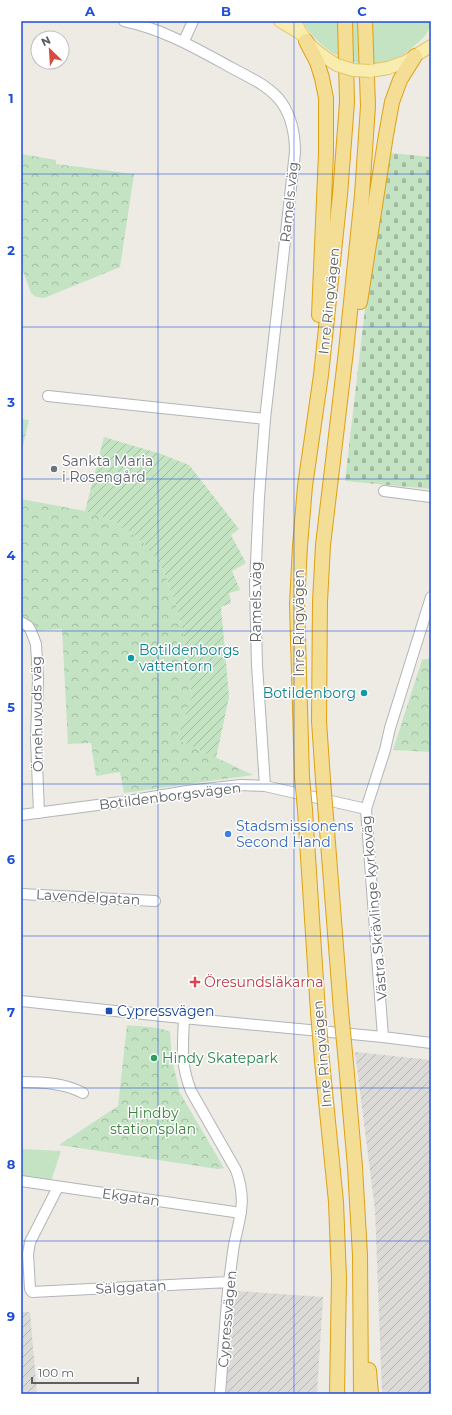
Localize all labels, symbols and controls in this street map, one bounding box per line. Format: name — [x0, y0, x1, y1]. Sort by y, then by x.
text: A — [84, 3, 96, 19]
text: B — [221, 3, 231, 19]
text: C — [357, 3, 367, 19]
north arrow — [30, 30, 70, 70]
text: N — [39, 33, 53, 49]
text: 1 — [8, 90, 14, 106]
street label: Ramels väg — [276, 161, 302, 243]
text: 2 — [7, 242, 15, 258]
street label: Inre Ringvägen — [314, 247, 344, 355]
text: 3 — [6, 394, 15, 410]
place label: Sankta Maria i Rosengård — [62, 452, 153, 486]
marker: Sankta Maria i Rosengård — [49, 464, 59, 474]
text: 4 — [7, 547, 16, 563]
street label: Ramels väg — [247, 561, 265, 643]
street label: Inre Ringvägen — [290, 569, 308, 677]
place label: Botildenborgs vattentorn — [139, 641, 239, 675]
marker: Botildenborgs vattentorn — [126, 653, 136, 663]
street label: Örnehuvuds väg — [27, 656, 47, 772]
place label: Botildenborg — [263, 684, 356, 702]
marker: Botildenborg — [359, 688, 369, 698]
text: 5 — [7, 699, 15, 715]
street label: Botildenborgsvägen — [98, 778, 242, 814]
street label: Västra Skrävlinge kyrkoväg — [357, 815, 391, 1001]
place label: Stadsmissionens Second Hand — [236, 817, 354, 851]
marker: Stadsmissionens Second Hand — [223, 829, 233, 839]
text: 6 — [7, 851, 16, 867]
street label: Lavendelgatan — [35, 885, 141, 909]
place label: Öresundsläkarna — [204, 973, 323, 991]
marker: Öresundsläkarna — [189, 976, 201, 988]
street label: Inre Ringvägen — [308, 1000, 336, 1108]
place label: Cypressvägen — [117, 1002, 215, 1020]
text: 7 — [7, 1004, 15, 1020]
marker: Cypressvägen — [104, 1006, 114, 1016]
place label: Hindy Skatepark — [162, 1049, 278, 1067]
marker: Hindy Skatepark — [149, 1053, 159, 1063]
park label: Hindby stationsplan — [110, 1104, 196, 1138]
text: 8 — [7, 1156, 16, 1172]
street label: Ekgatan — [101, 1184, 161, 1210]
street label: Cypressvägen — [214, 1270, 240, 1368]
street label: Sälggatan — [95, 1276, 167, 1298]
text: 9 — [7, 1308, 15, 1324]
scale bar — [32, 1359, 138, 1385]
text: 100 m — [38, 1365, 74, 1380]

